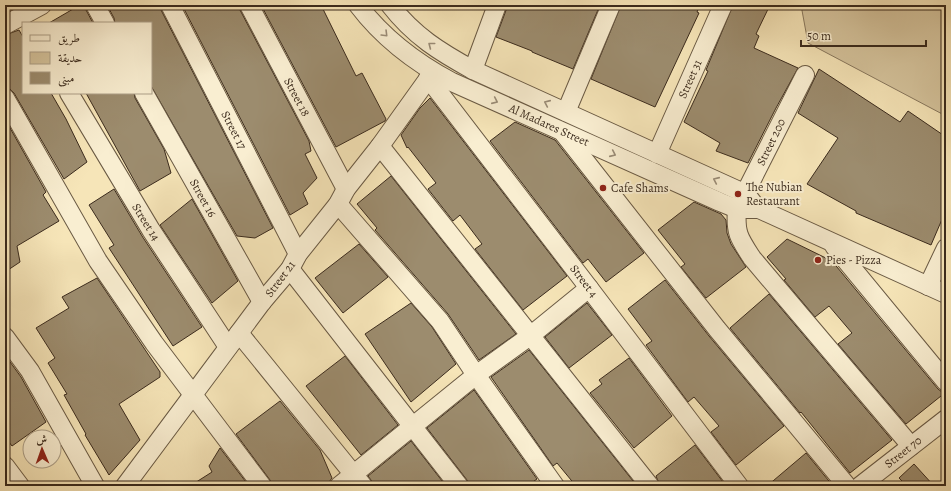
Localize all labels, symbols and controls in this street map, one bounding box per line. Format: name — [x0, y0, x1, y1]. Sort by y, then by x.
legend — [22, 22, 152, 94]
scale bar — [801, 22, 926, 48]
text: 50 m — [807, 28, 831, 44]
one-way arrow — [380, 29, 387, 37]
text: طريق — [58, 30, 80, 46]
one-way arrow — [429, 43, 436, 50]
text: حديقة — [58, 50, 82, 66]
street label: Street 31 — [674, 57, 706, 101]
text: مبنى — [58, 70, 74, 87]
street label: Street 18 — [280, 75, 314, 119]
one-way arrow — [490, 96, 498, 104]
street label: Al Madares Street — [505, 100, 592, 150]
one-way arrow — [543, 100, 551, 108]
street label: Street 17 — [218, 108, 251, 153]
street label: Street 200 — [753, 116, 789, 168]
one-way arrow — [609, 149, 617, 157]
street label: Street 16 — [186, 176, 220, 220]
one-way arrow — [713, 177, 720, 185]
place label: The Nubian Restaurant — [746, 179, 803, 209]
place label: Cafe Shams — [611, 180, 669, 196]
marker: Cafe Shams — [598, 183, 608, 193]
marker: The Nubian Restaurant — [733, 189, 743, 199]
street label: Street 14 — [128, 200, 164, 244]
place label: Pies - Pizza — [826, 252, 882, 268]
marker: Pies - Pizza — [813, 255, 823, 265]
street label: Street 21 — [261, 258, 299, 300]
street label: Street 4 — [566, 261, 602, 301]
north arrow — [22, 429, 62, 469]
text: ش — [36, 432, 47, 447]
street label: Street 70 — [881, 432, 925, 472]

